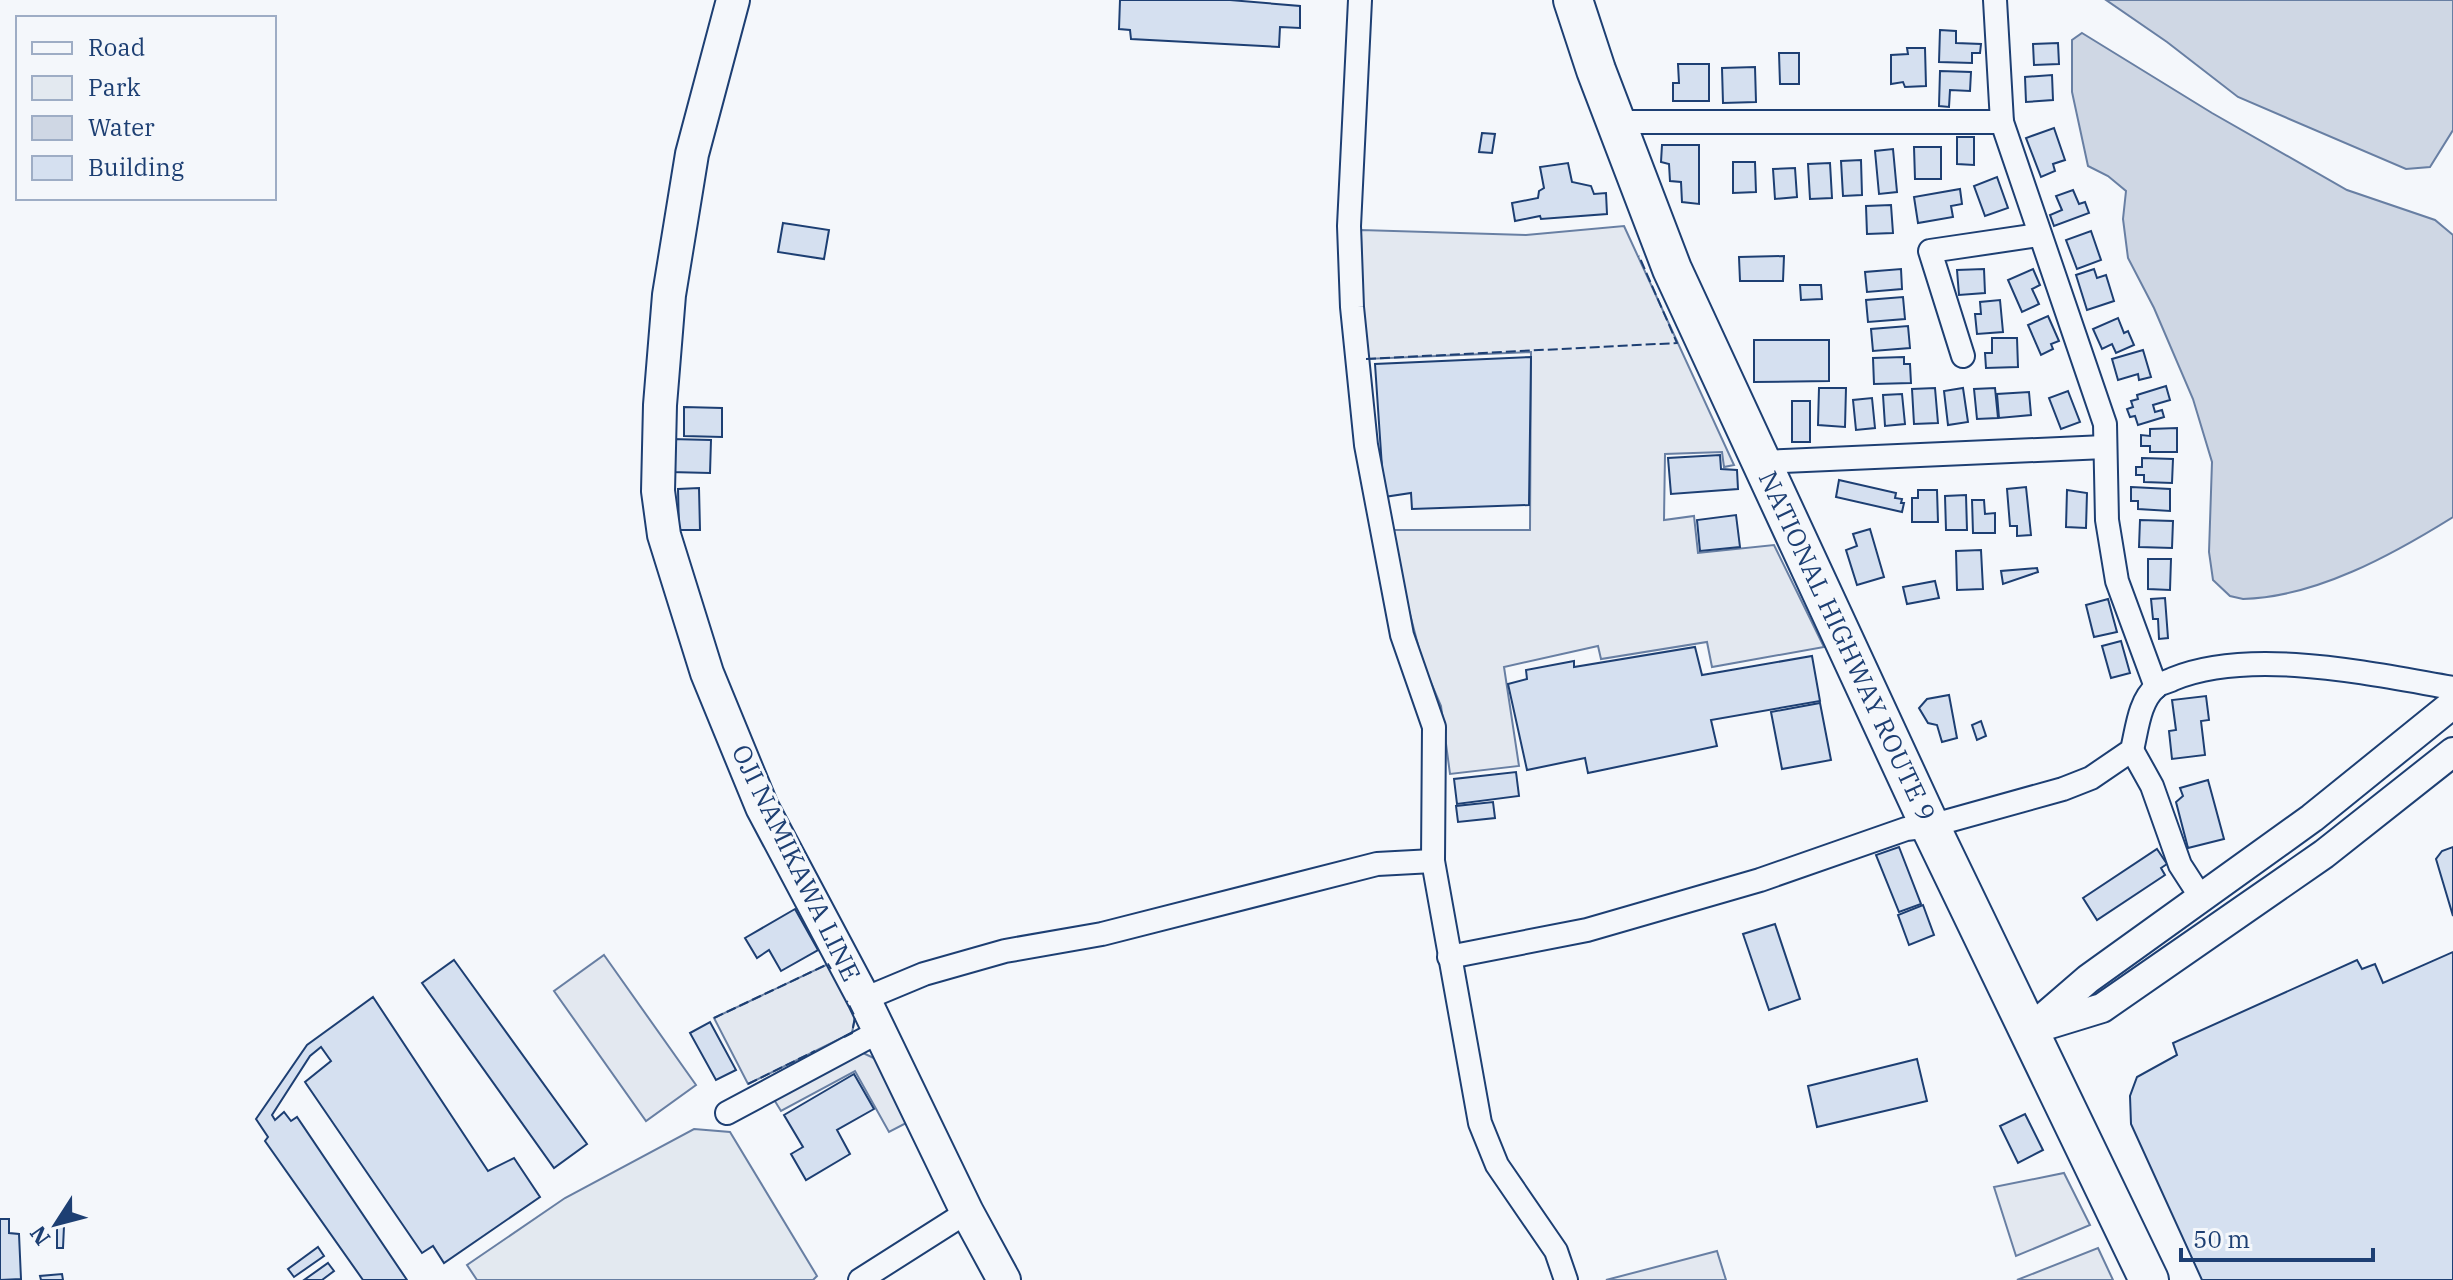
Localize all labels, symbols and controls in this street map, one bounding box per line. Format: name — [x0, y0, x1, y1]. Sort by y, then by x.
legend — [16, 16, 276, 200]
text: Road — [88, 31, 145, 63]
text: Park — [88, 71, 140, 103]
text: Water — [88, 111, 155, 143]
text: Building — [88, 151, 184, 183]
street label: NATIONAL HIGHWAY ROUTE 9 — [1752, 465, 1944, 826]
street label: OJI NAMIKAWA LINE — [725, 739, 869, 987]
north arrow — [16, 1184, 96, 1264]
scale bar — [2181, 1212, 2373, 1262]
text: N — [23, 1220, 56, 1252]
text: 50 m — [2193, 1223, 2250, 1255]

